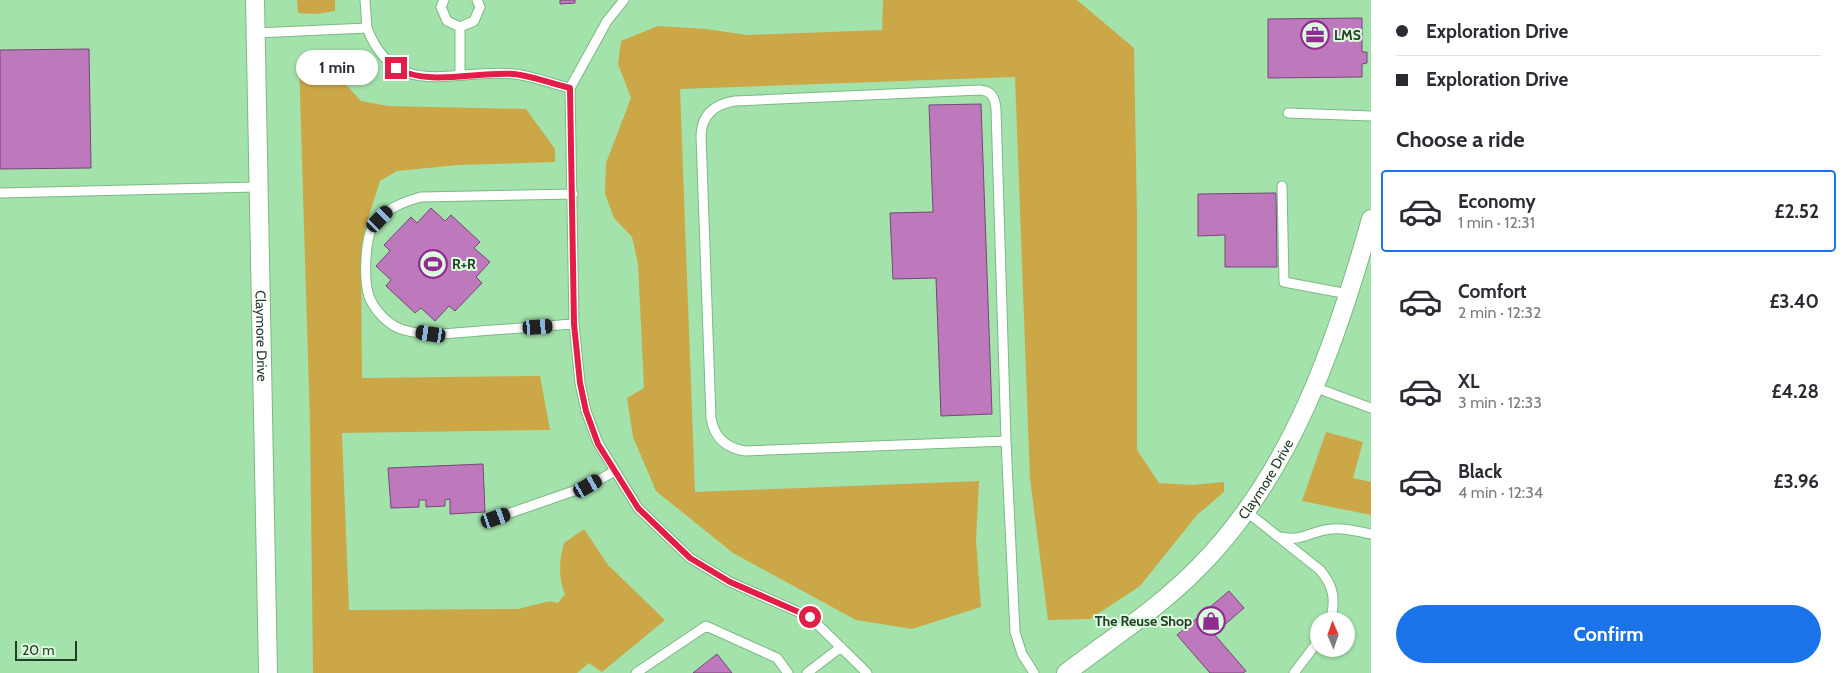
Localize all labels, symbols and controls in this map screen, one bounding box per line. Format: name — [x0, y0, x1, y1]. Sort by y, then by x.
office icon: LMS — [1300, 20, 1330, 50]
text: Exploration Drive — [1426, 20, 1568, 43]
place label: LMS — [1334, 26, 1361, 44]
callout: 1 min — [296, 50, 378, 86]
route end — [385, 57, 407, 79]
text: 1 min — [319, 58, 355, 77]
text: Exploration Drive — [1426, 68, 1568, 91]
text: Choose a ride — [1396, 126, 1525, 153]
icon: car — [1398, 189, 1443, 234]
text: Economy — [1458, 190, 1536, 213]
text: £2.52 — [1775, 200, 1819, 223]
car — [364, 203, 395, 235]
text: 1 min · 12:31 — [1458, 213, 1535, 232]
sports icon: R+R — [418, 249, 448, 279]
place label: R+R — [452, 255, 476, 273]
icon: car — [1398, 279, 1443, 324]
text: Comfort — [1458, 280, 1527, 303]
street label: Claymore Drive — [252, 290, 271, 382]
text: £3.40 — [1769, 290, 1819, 313]
text: 2 min · 12:32 — [1458, 303, 1541, 322]
car — [522, 318, 553, 336]
car — [415, 324, 446, 344]
icon: car — [1398, 369, 1443, 414]
text: XL — [1458, 370, 1479, 393]
text: £4.28 — [1772, 380, 1819, 403]
text: 3 min · 12:33 — [1458, 393, 1542, 412]
street label: Claymore Drive — [1234, 436, 1297, 523]
icon: car — [1398, 459, 1443, 504]
text: Black — [1458, 460, 1502, 483]
text: £3.96 — [1774, 470, 1819, 493]
car — [571, 472, 604, 500]
text: 4 min · 12:34 — [1458, 483, 1543, 502]
car — [479, 506, 512, 530]
button: Confirm — [1396, 605, 1821, 663]
route start — [799, 606, 821, 628]
shop icon: The Reuse Shop — [1196, 606, 1226, 636]
place label: The Reuse Shop — [1095, 612, 1192, 630]
north arrow — [1310, 612, 1355, 658]
map controls — [1310, 612, 1355, 657]
scale bar — [15, 638, 78, 661]
text: 20 m — [22, 641, 55, 659]

